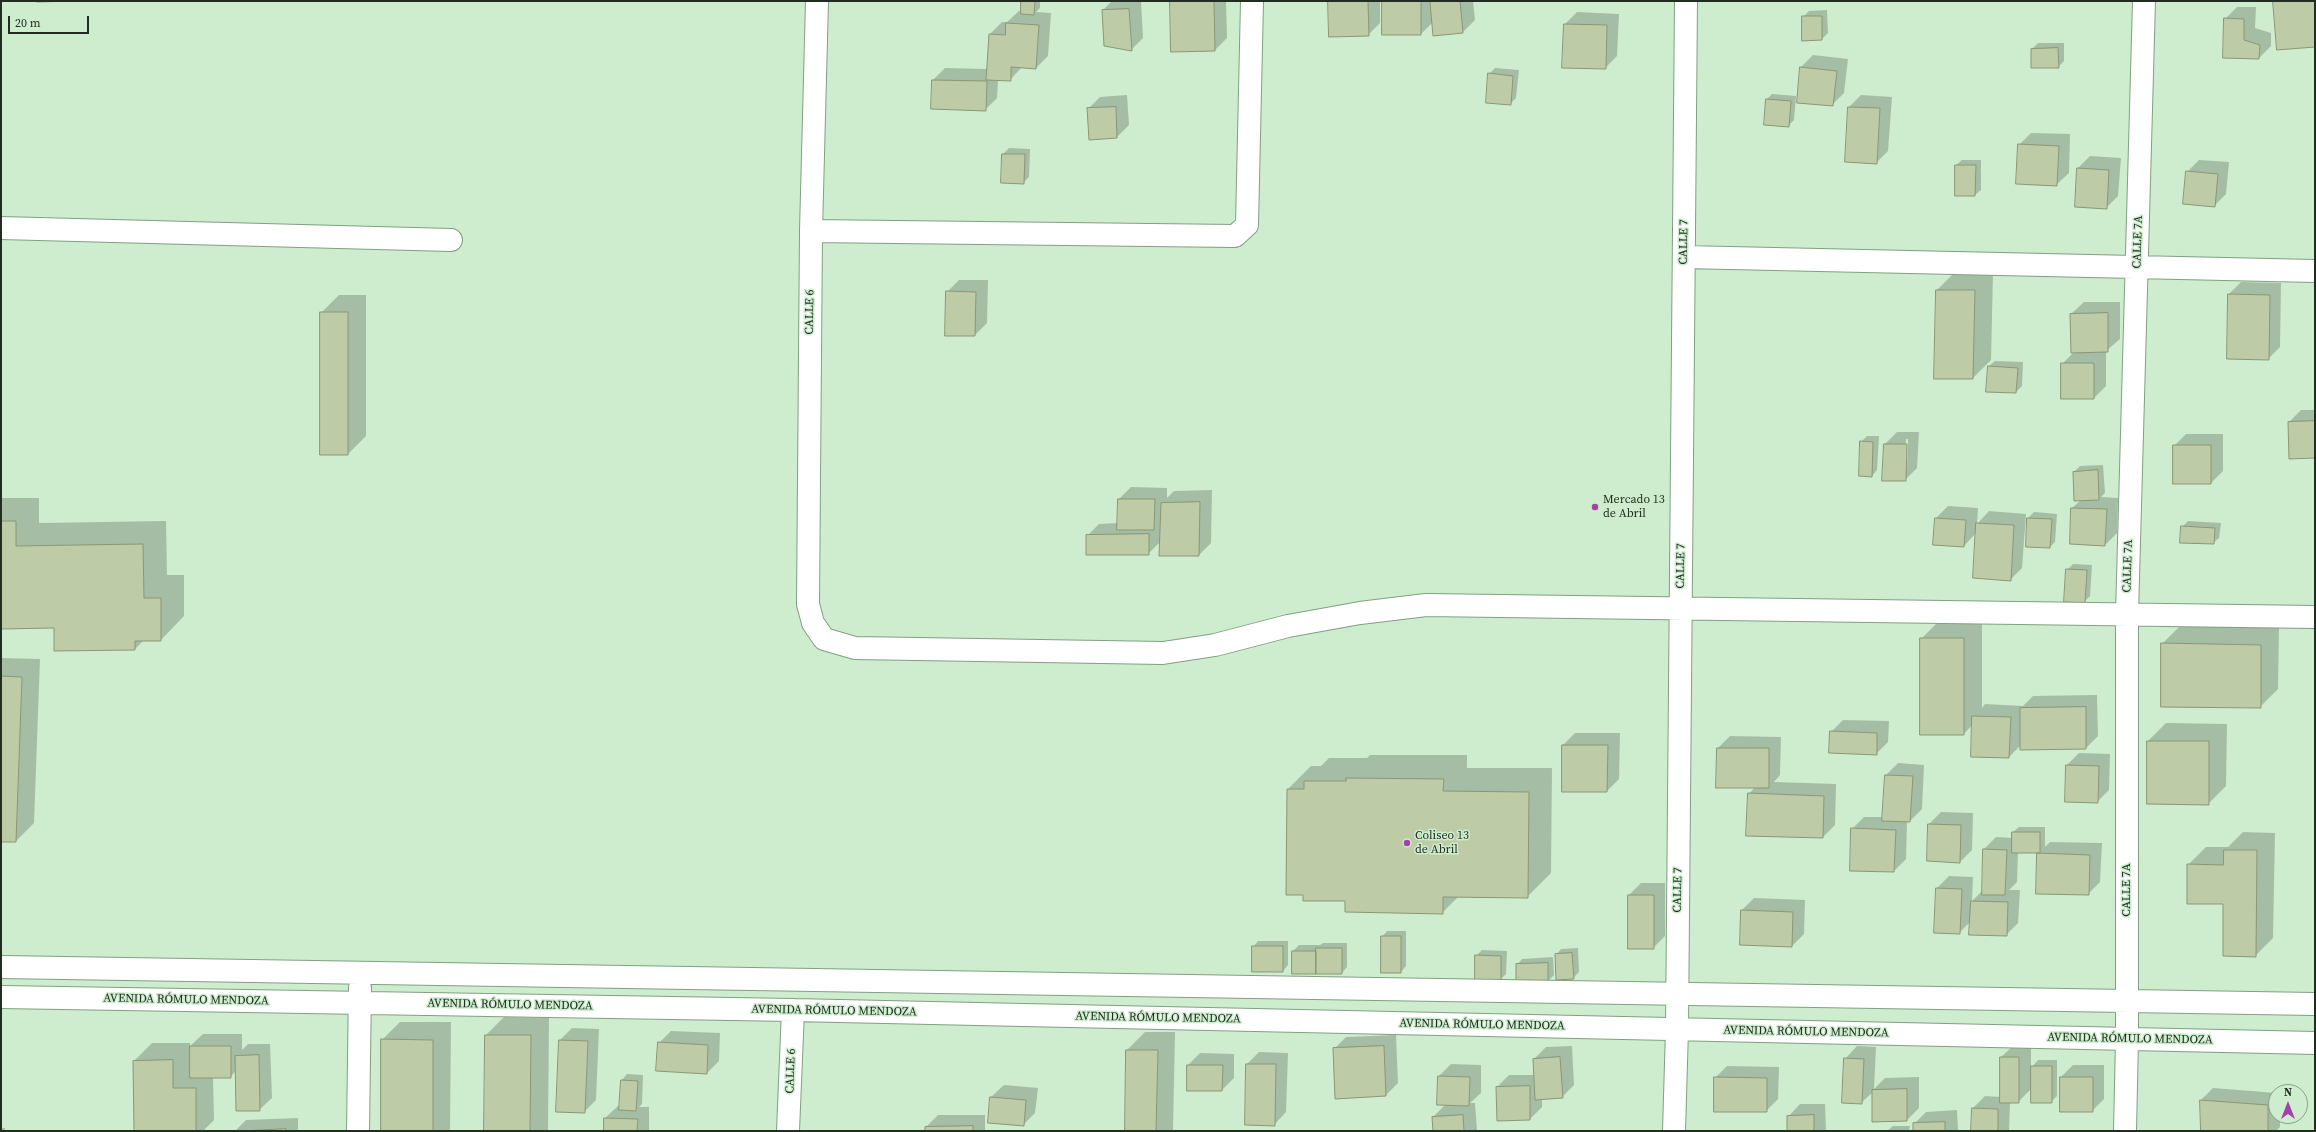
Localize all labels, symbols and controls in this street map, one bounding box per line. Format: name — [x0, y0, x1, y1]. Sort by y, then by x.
scale bar — [10, 8, 91, 34]
text: 20 m — [15, 15, 41, 31]
street label: CALLE 7A — [2130, 215, 2146, 269]
street label: CALLE 7 — [1676, 219, 1692, 265]
street label: CALLE 6 — [802, 289, 818, 335]
place label: Mercado 13 de Abril — [1603, 493, 1665, 521]
marker: Mercado 13 de Abril — [1590, 502, 1600, 512]
street label: CALLE 7A — [2120, 539, 2136, 593]
street label: CALLE 7 — [1673, 543, 1689, 589]
place label: Coliseo 13 de Abril — [1415, 829, 1469, 857]
marker: Coliseo 13 de Abril — [1402, 838, 1412, 848]
street label: CALLE 7A — [2120, 863, 2134, 917]
street label: CALLE 7 — [1670, 867, 1686, 913]
street label: AVENIDA RÓMULO MENDOZA — [103, 991, 269, 1009]
street label: AVENIDA RÓMULO MENDOZA — [427, 996, 593, 1014]
street label: AVENIDA RÓMULO MENDOZA — [751, 1002, 917, 1020]
street label: AVENIDA RÓMULO MENDOZA — [1075, 1009, 1241, 1027]
street label: AVENIDA RÓMULO MENDOZA — [1399, 1016, 1565, 1034]
street label: AVENIDA RÓMULO MENDOZA — [1723, 1023, 1889, 1041]
street label: AVENIDA RÓMULO MENDOZA — [2047, 1030, 2213, 1048]
street label: CALLE 6 — [783, 1048, 799, 1094]
north arrow — [2268, 1084, 2308, 1124]
text: N — [2284, 1085, 2292, 1100]

